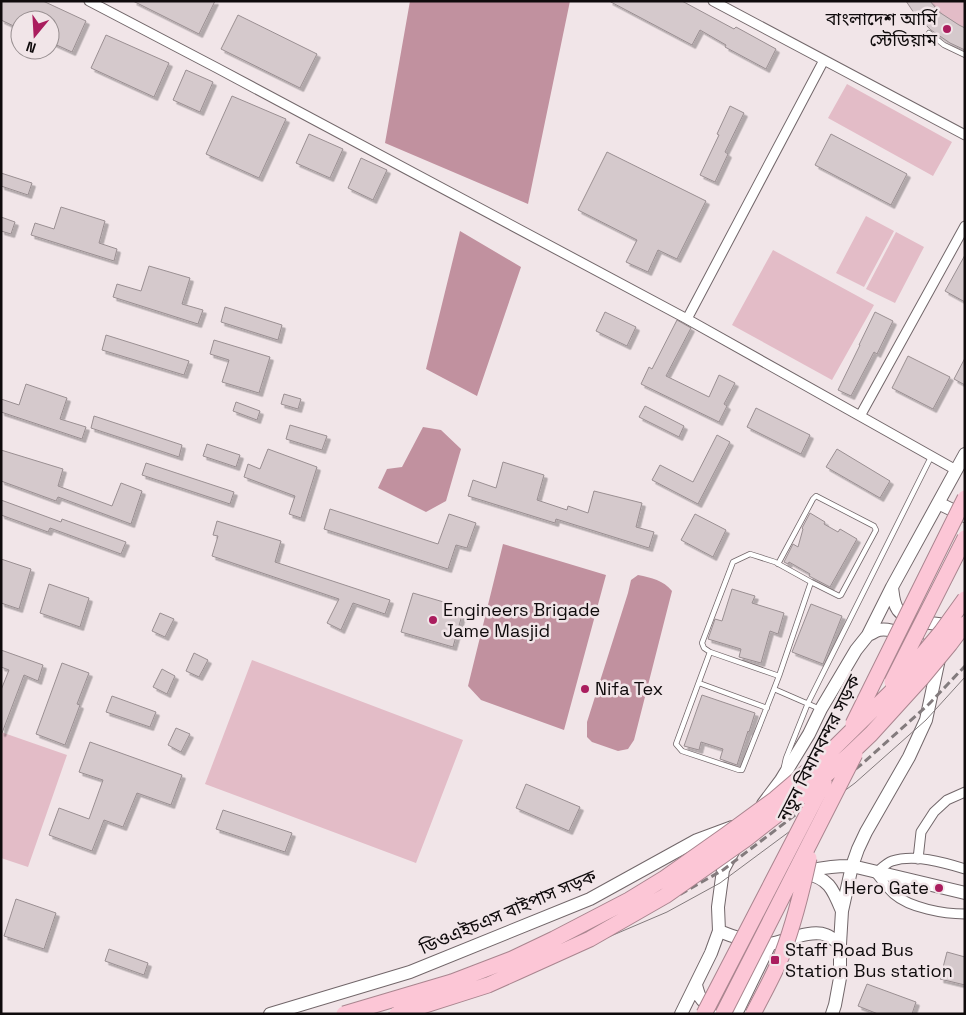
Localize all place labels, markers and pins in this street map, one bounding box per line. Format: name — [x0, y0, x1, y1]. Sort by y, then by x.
place label: বাংলাদেশ আর্মি স্টেডিয়াম — [825, 7, 938, 51]
marker: বাংলাদেশ আর্মি স্টেডিয়াম — [941, 23, 953, 35]
place label: Engineers Brigade Jame Masjid — [443, 598, 600, 642]
marker: Engineers Brigade Jame Masjid — [427, 614, 439, 626]
place label: Nifa Tex — [595, 677, 663, 700]
marker: Nifa Tex — [579, 683, 591, 695]
place label: Hero Gate — [844, 876, 929, 899]
marker: Hero Gate — [933, 882, 945, 894]
place label: Staff Road Bus Station Bus station — [785, 938, 953, 982]
marker: Staff Road Bus Station Bus station — [769, 954, 781, 966]

